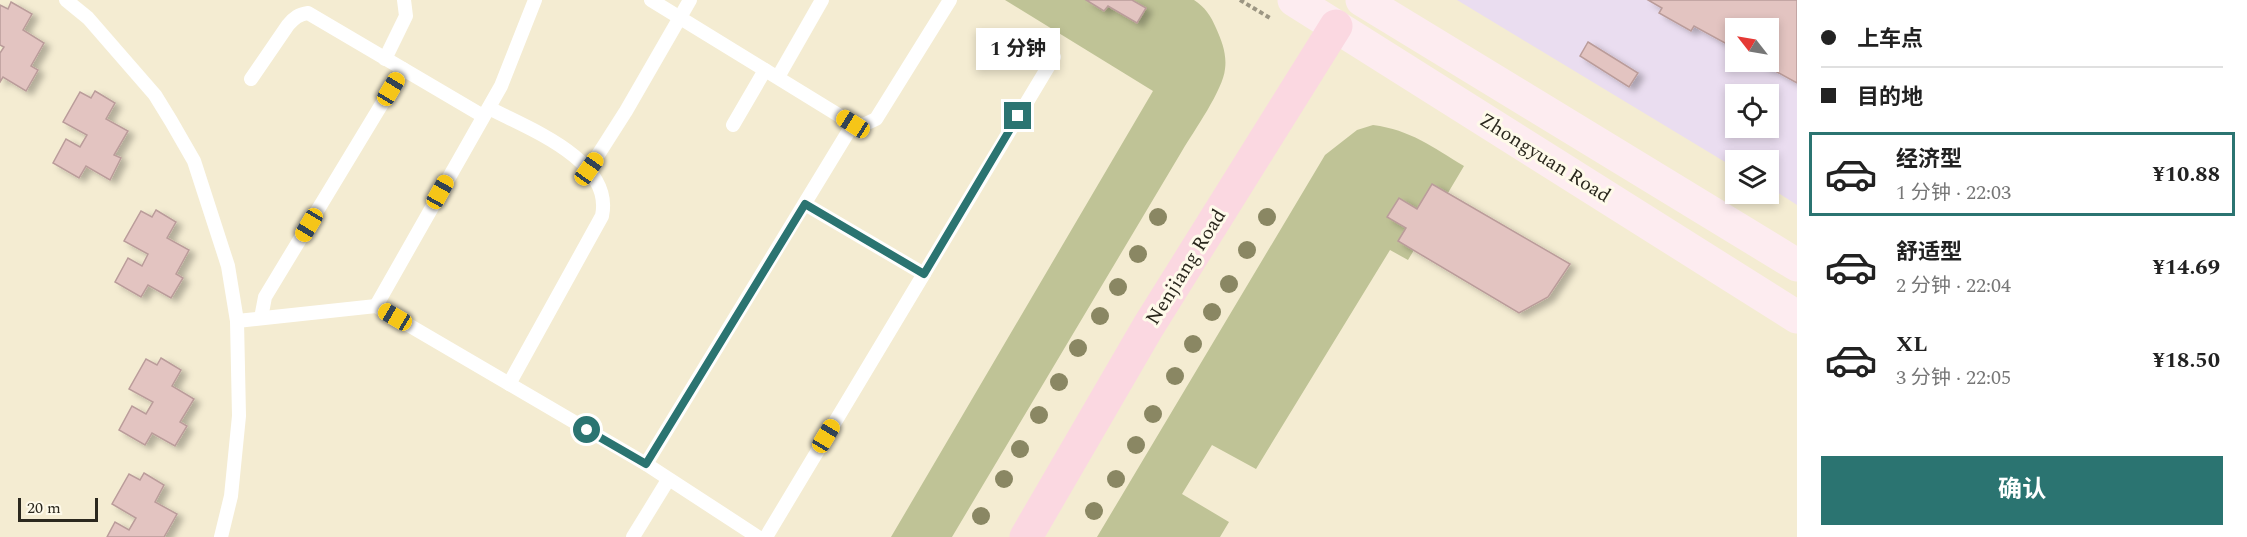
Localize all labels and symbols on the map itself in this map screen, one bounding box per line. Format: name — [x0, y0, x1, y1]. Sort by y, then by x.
north arrow — [1725, 18, 1779, 72]
callout: 1 分钟 — [976, 29, 1060, 71]
car — [374, 69, 408, 109]
route end — [1004, 102, 1031, 129]
street label: Zhongyuan Road — [1473, 105, 1617, 211]
car — [833, 107, 873, 141]
car — [571, 149, 607, 189]
car — [423, 172, 457, 212]
street label: Nenjiang Road — [1138, 203, 1234, 331]
car — [292, 205, 326, 245]
car — [375, 300, 415, 334]
route start — [573, 416, 600, 443]
car — [809, 416, 843, 456]
scale bar — [18, 495, 98, 522]

